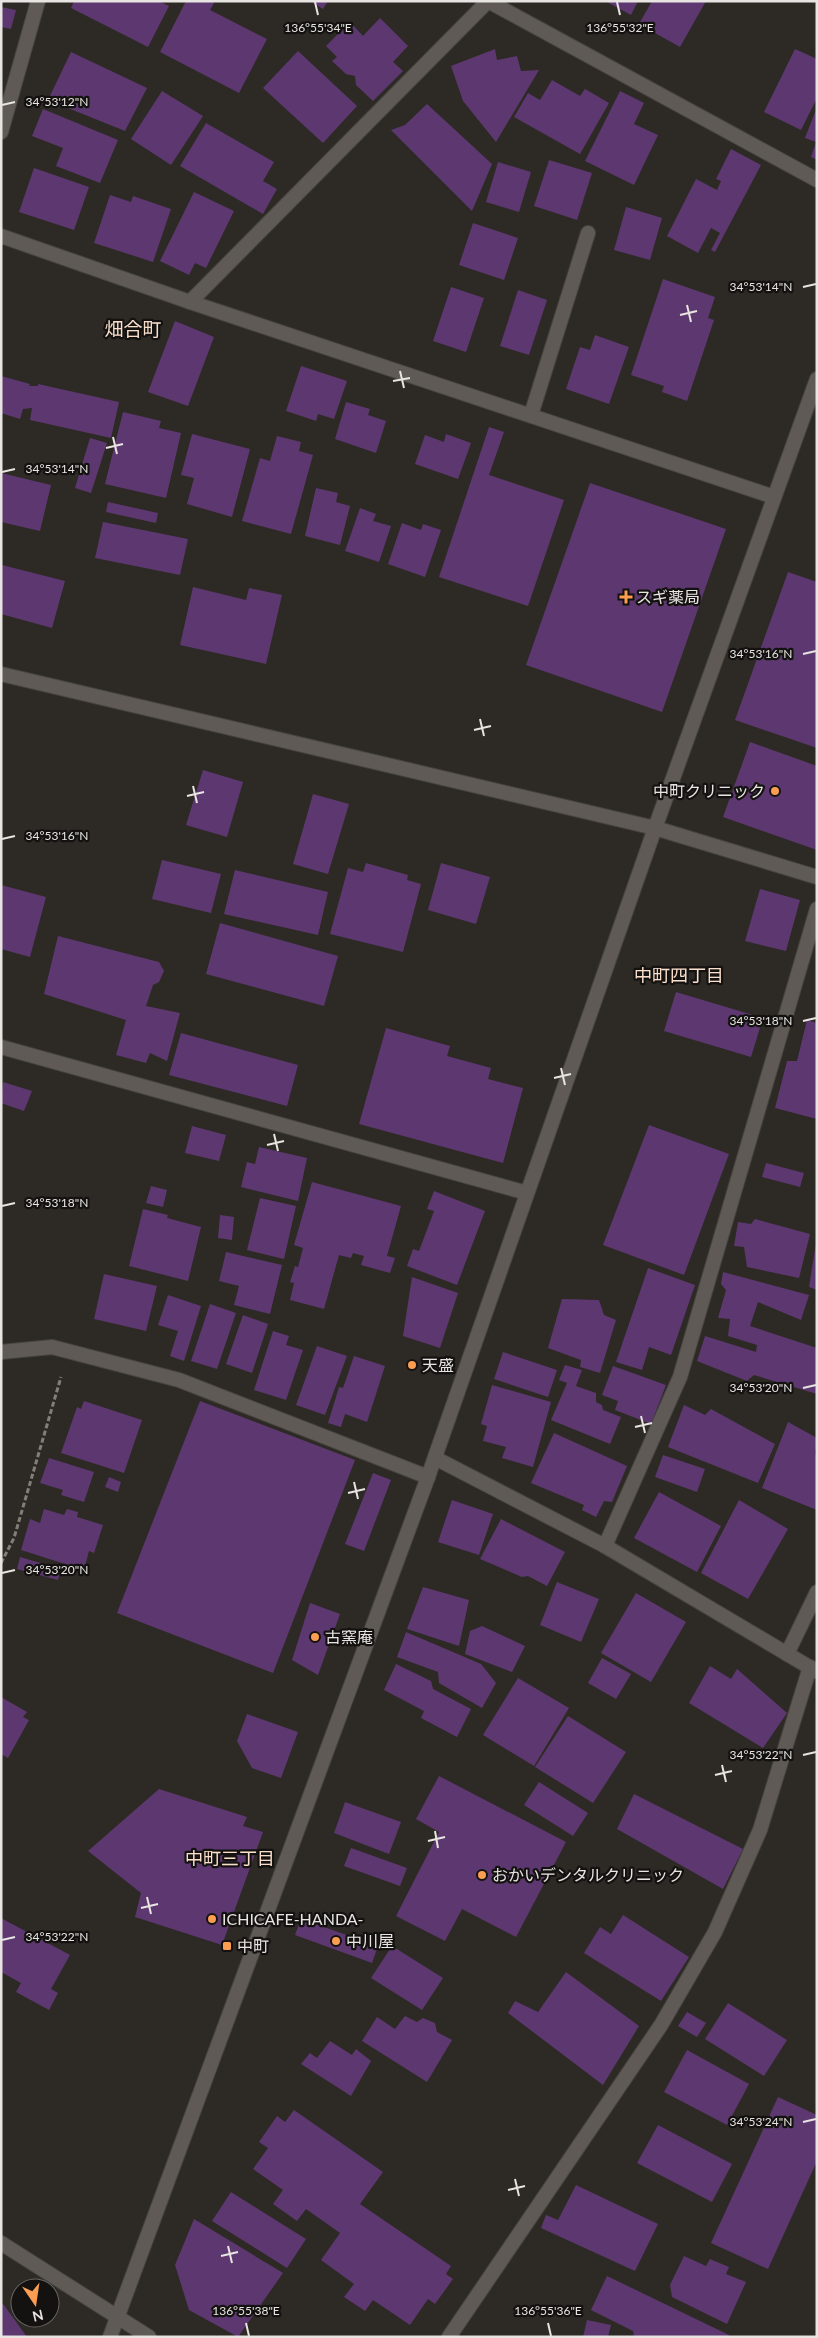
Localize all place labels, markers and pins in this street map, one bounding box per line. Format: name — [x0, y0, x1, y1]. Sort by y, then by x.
place label: スギ薬局 — [636, 587, 700, 606]
marker: スギ薬局 — [620, 591, 632, 603]
place label: 中町クリニック — [653, 781, 765, 800]
marker: 中町クリニック — [769, 785, 781, 797]
place label: 天盛 — [422, 1355, 454, 1374]
marker: 天盛 — [406, 1359, 418, 1371]
place label: 古窯庵 — [325, 1627, 373, 1646]
marker: 古窯庵 — [309, 1631, 321, 1643]
place label: おかいデンタルクリニック — [492, 1865, 684, 1884]
marker: おかいデンタルクリニック — [476, 1869, 488, 1881]
place label: ICHICAFE-HANDA- — [222, 1909, 364, 1928]
marker: ICHICAFE-HANDA- — [206, 1913, 218, 1925]
place label: 中川屋 — [346, 1931, 394, 1950]
marker: 中川屋 — [330, 1935, 342, 1947]
place label: 中町 — [237, 1936, 269, 1955]
marker: 中町 — [221, 1940, 233, 1952]

